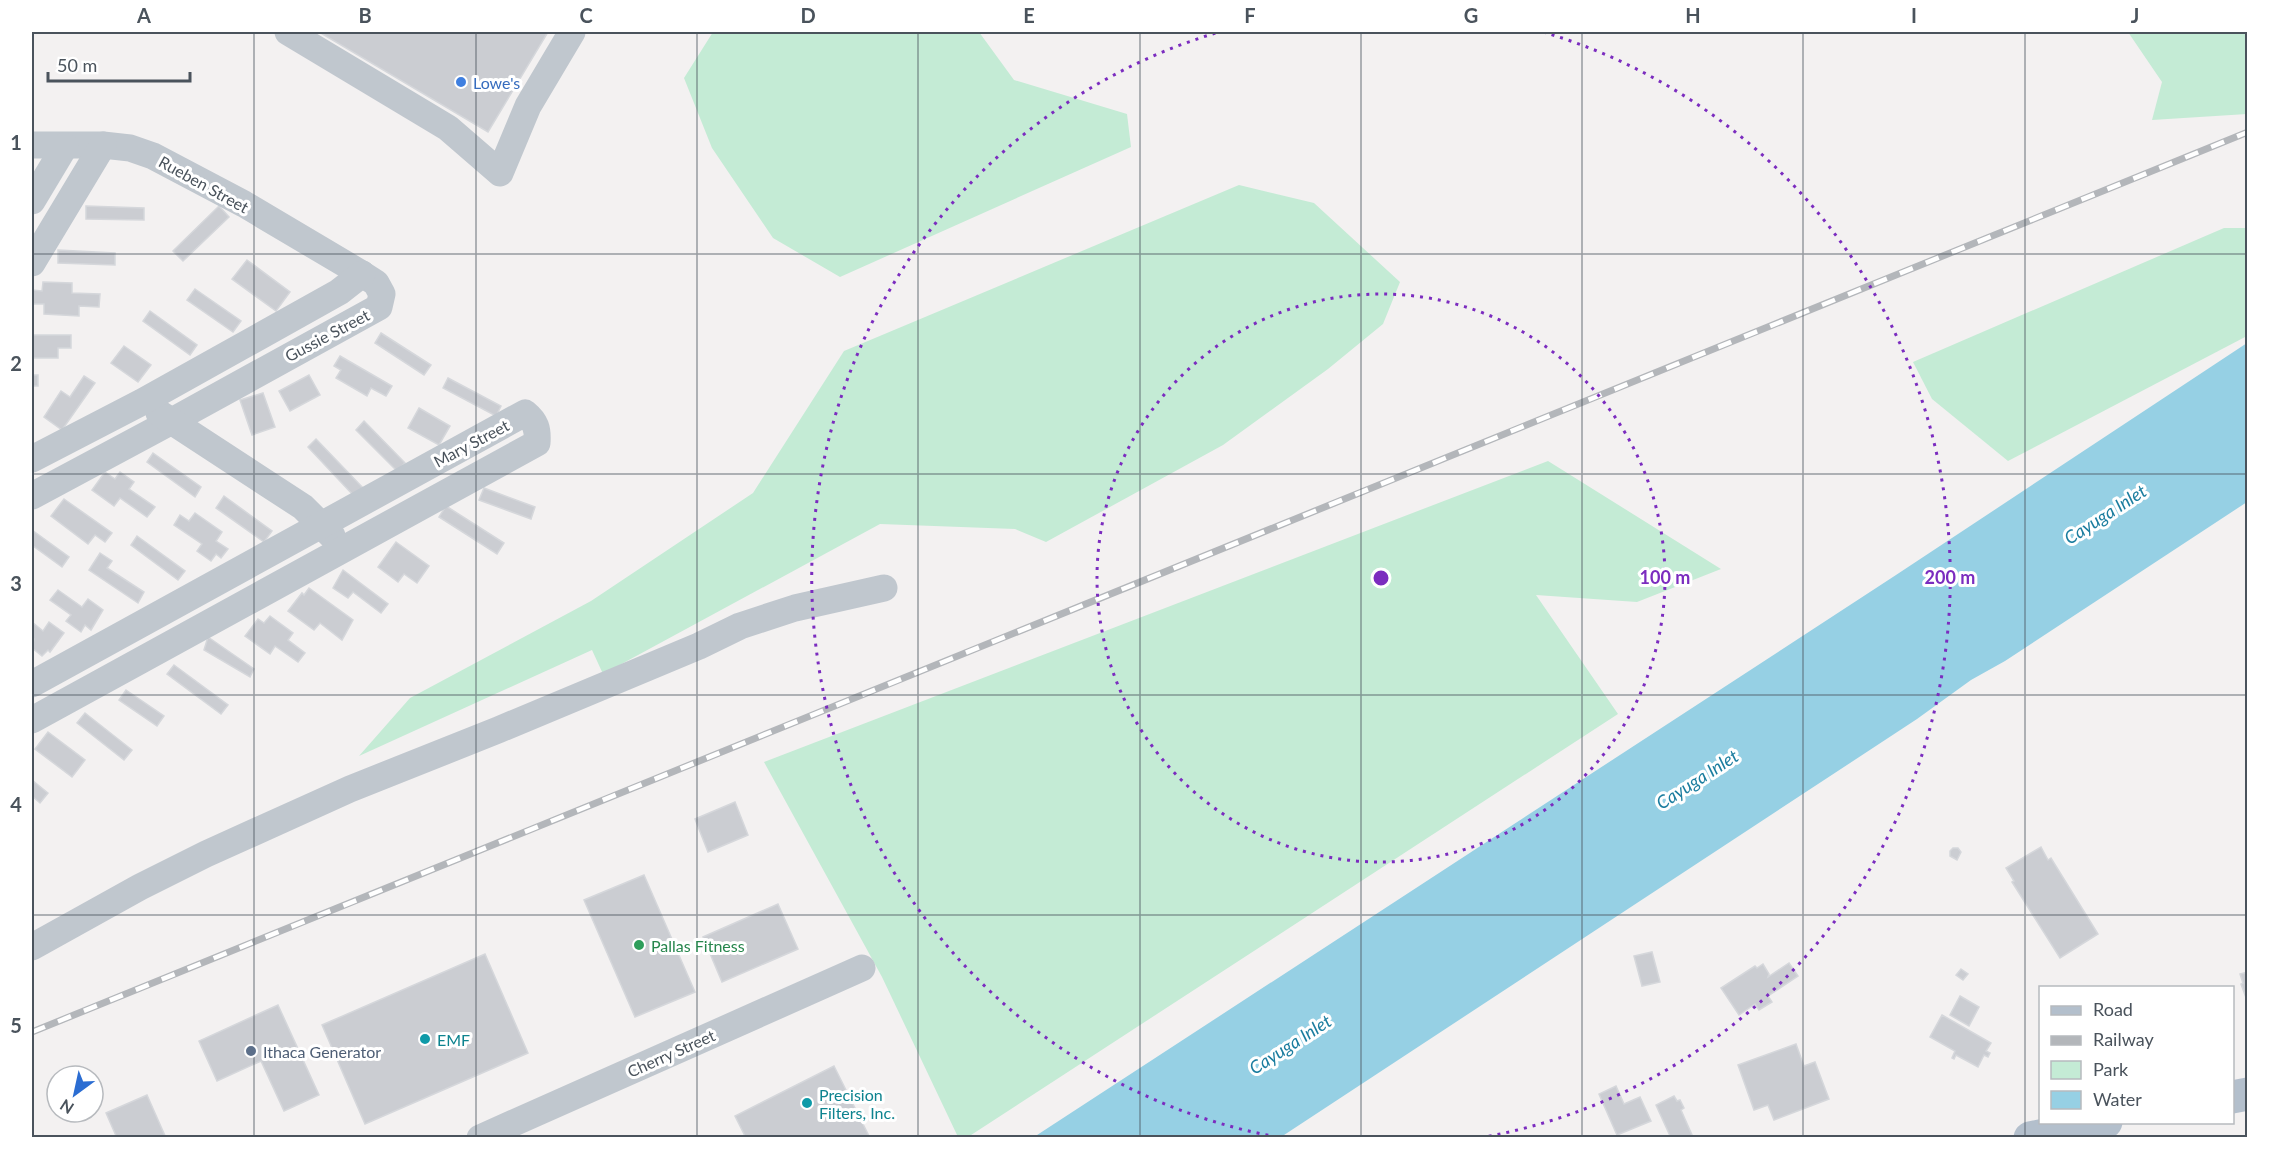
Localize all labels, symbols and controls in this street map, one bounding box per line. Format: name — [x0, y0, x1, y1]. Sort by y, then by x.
text: A — [136, 3, 151, 27]
text: B — [358, 3, 372, 27]
text: C — [579, 3, 593, 27]
text: D — [800, 3, 816, 27]
text: E — [1023, 3, 1035, 27]
text: F — [1244, 3, 1256, 27]
text: G — [1464, 3, 1478, 27]
text: H — [1685, 3, 1701, 27]
text: I — [1911, 3, 1917, 27]
text: J — [2131, 3, 2139, 27]
scale bar — [48, 45, 190, 83]
text: 50 m — [57, 54, 97, 76]
place label: Lowe's — [473, 73, 520, 92]
marker: Lowe's — [454, 75, 468, 89]
text: 1 — [10, 130, 22, 154]
street label: Rueben Street — [156, 152, 252, 217]
street label: Gussie Street — [282, 305, 373, 365]
text: 2 — [10, 351, 22, 375]
street label: Mary Street — [430, 415, 512, 471]
water label: Cayuga Inlet — [2060, 479, 2151, 549]
text: 100 m — [1640, 566, 1690, 588]
text: 200 m — [1925, 566, 1975, 588]
centre of rings — [1371, 568, 1391, 588]
text: 3 — [10, 571, 22, 595]
water label: Cayuga Inlet — [1652, 744, 1743, 814]
text: 4 — [10, 792, 22, 816]
place label: Pallas Fitness — [651, 936, 745, 955]
marker: Pallas Fitness — [632, 938, 646, 952]
legend — [2039, 986, 2234, 1124]
text: Road — [2093, 998, 2133, 1020]
water label: Cayuga Inlet — [1245, 1009, 1336, 1079]
text: 5 — [10, 1013, 22, 1037]
street label: Cherry Street — [624, 1025, 718, 1081]
text: Railway — [2093, 1028, 2154, 1050]
place label: EMF — [437, 1030, 470, 1049]
marker: EMF — [418, 1032, 432, 1046]
place label: Ithaca Generator — [263, 1042, 381, 1061]
marker: Ithaca Generator — [244, 1044, 258, 1058]
text: Park — [2093, 1058, 2129, 1080]
north arrow — [45, 1064, 105, 1124]
place label: Precision Filters, Inc. — [819, 1085, 895, 1122]
text: Water — [2093, 1088, 2142, 1110]
text: N — [56, 1096, 77, 1118]
marker: Precision Filters, Inc. — [800, 1096, 814, 1110]

